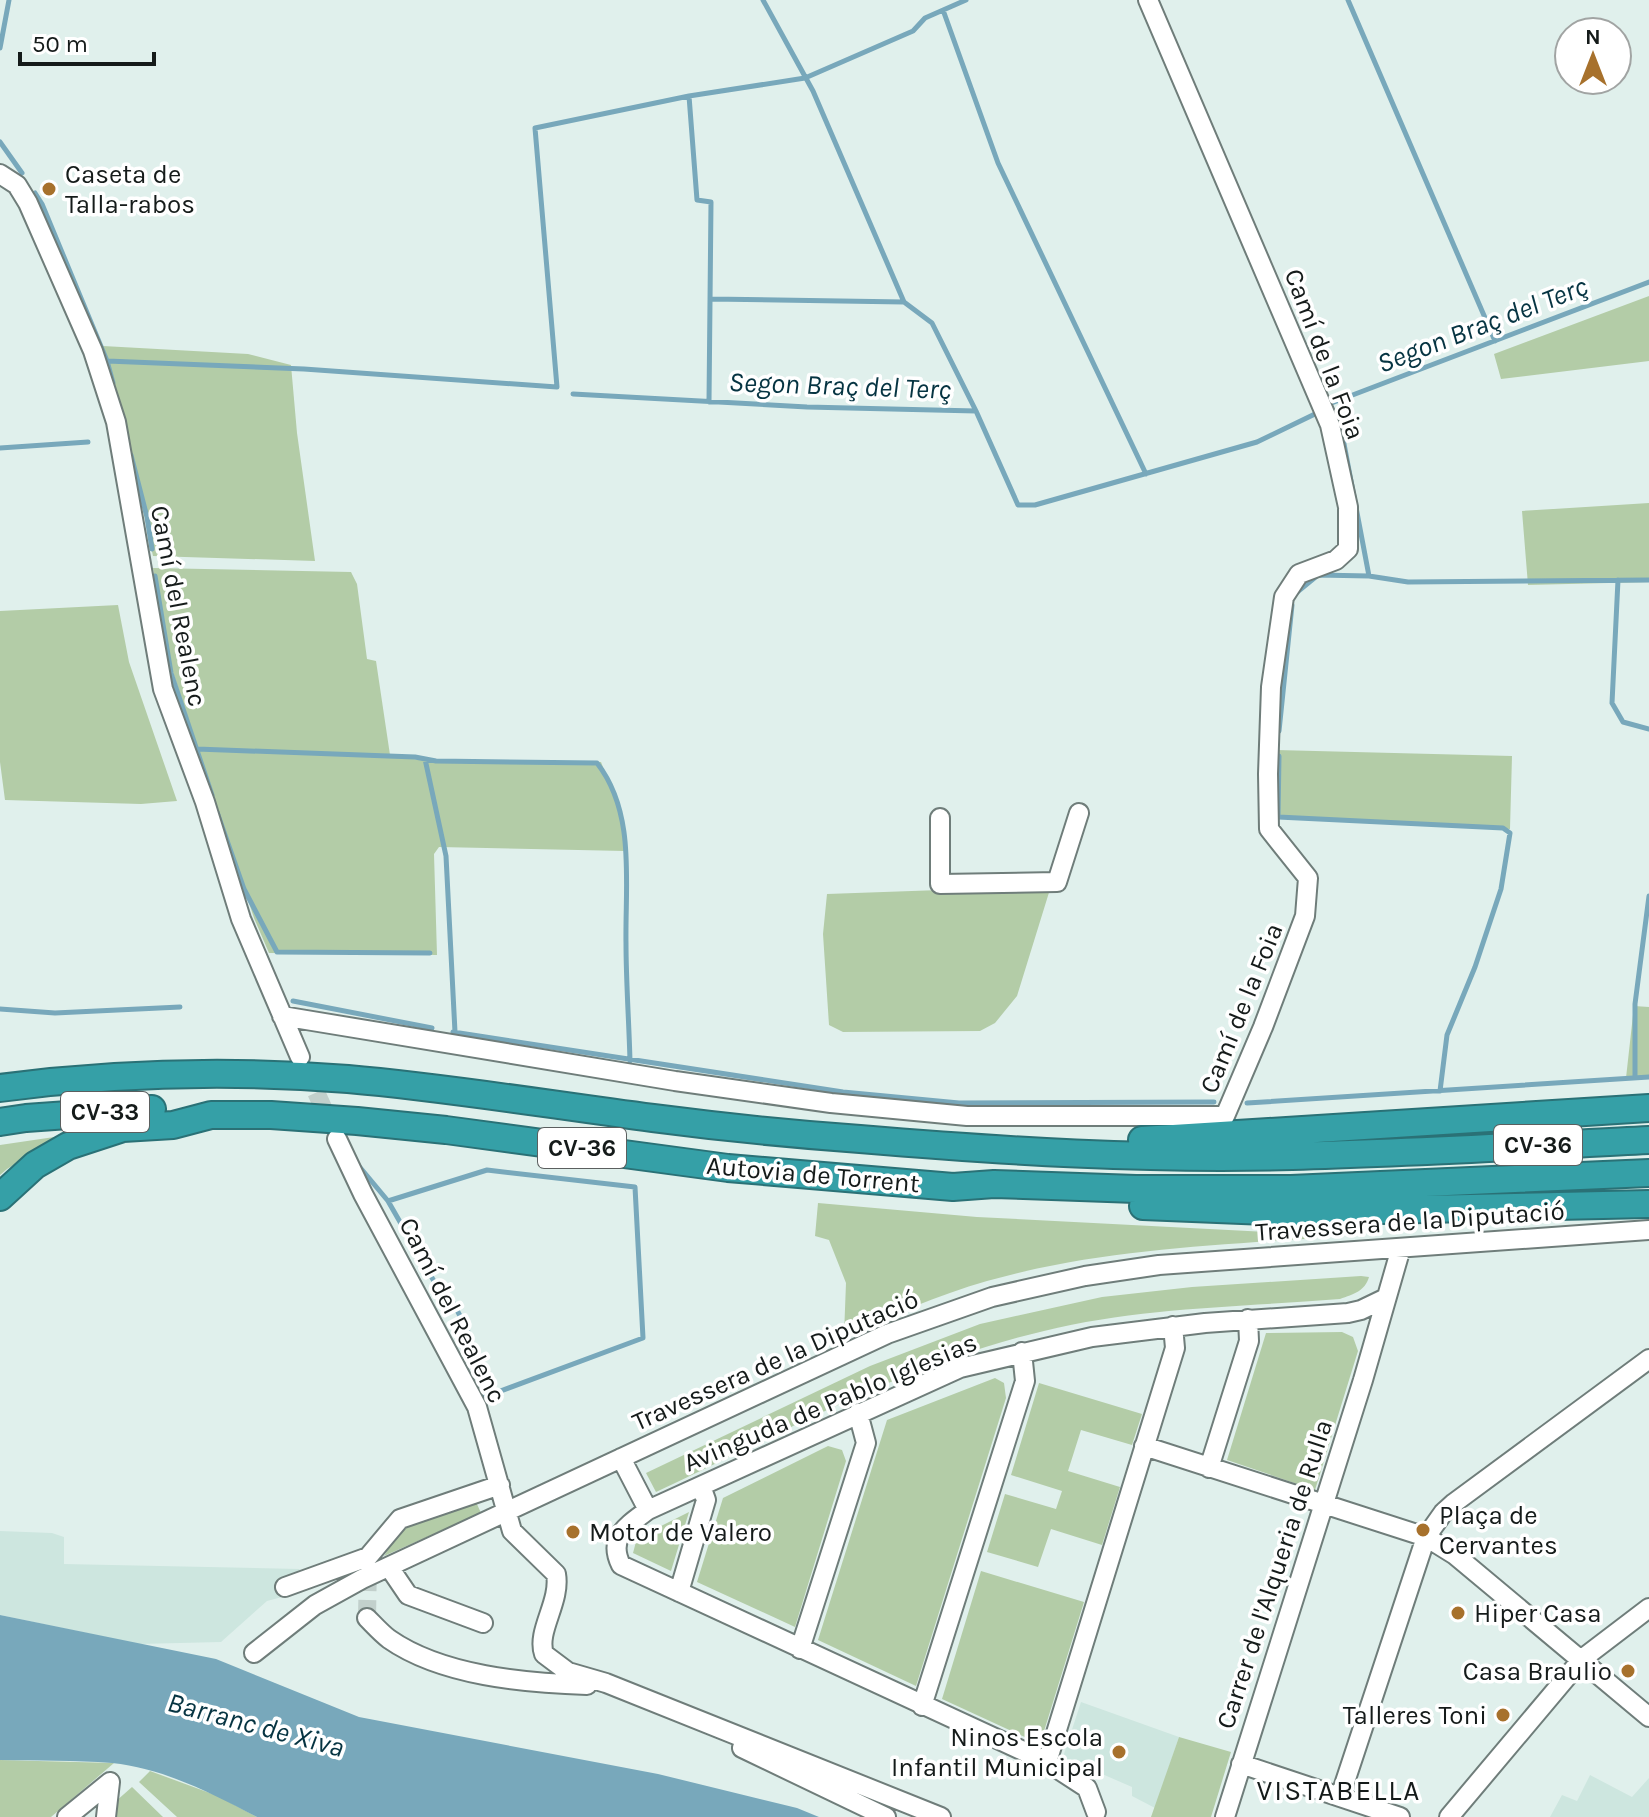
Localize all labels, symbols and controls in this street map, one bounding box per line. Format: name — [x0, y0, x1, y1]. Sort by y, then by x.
scale bar — [20, 16, 154, 66]
north arrow — [1553, 16, 1633, 96]
text: N — [1585, 24, 1601, 50]
text: 50 m — [32, 30, 88, 58]
place label: Caseta de Talla-rabos — [65, 159, 195, 220]
marker: Caseta de Talla-rabos — [40, 180, 58, 198]
street label: Camí de la Foia — [1278, 264, 1371, 444]
water label: Segon Braç del Terç — [1372, 269, 1592, 380]
water label: Segon Braç del Terç — [728, 365, 952, 406]
street label: Camí del Realenc — [144, 503, 213, 709]
street label: Camí de la Foia — [1193, 919, 1290, 1098]
road number: CV-33 — [61, 1092, 149, 1132]
road number: CV-36 — [1494, 1125, 1582, 1165]
road number: CV-36 — [538, 1128, 626, 1168]
street label: Autovia de Torrent — [705, 1150, 921, 1199]
street label: Travessera de la Diputació — [1254, 1195, 1566, 1248]
street label: Camí del Realenc — [392, 1212, 513, 1408]
street label: Travessera de la Diputació — [627, 1283, 923, 1438]
street label: Avinguda de Pablo Iglesias — [679, 1326, 982, 1478]
street label: Carrer de l'Alqueria de Rulla — [1210, 1416, 1339, 1733]
place label: Plaça de Cervantes — [1439, 1500, 1558, 1561]
place label: Motor de Valero — [589, 1517, 772, 1548]
marker: Plaça de Cervantes — [1414, 1521, 1432, 1539]
marker: Motor de Valero — [564, 1523, 582, 1541]
place label: Hiper Casa — [1474, 1598, 1601, 1629]
marker: Hiper Casa — [1449, 1604, 1467, 1622]
place label: Casa Braulio — [1463, 1656, 1612, 1687]
marker: Casa Braulio — [1619, 1662, 1637, 1680]
water label: Barranc de Xiva — [164, 1685, 348, 1764]
place label: Talleres Toni — [1343, 1700, 1487, 1731]
marker: Talleres Toni — [1494, 1706, 1512, 1724]
place label: Ninos Escola Infantil Municipal — [891, 1722, 1103, 1783]
marker: Ninos Escola Infantil Municipal — [1110, 1743, 1128, 1761]
district label: VISTABELLA — [1257, 1774, 1421, 1807]

